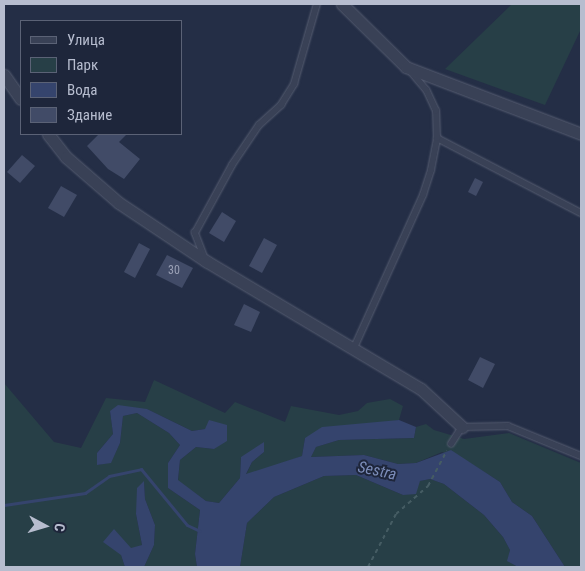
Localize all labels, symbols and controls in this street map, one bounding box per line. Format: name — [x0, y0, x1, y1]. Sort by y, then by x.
legend — [20, 20, 182, 135]
text: Улица — [67, 31, 105, 49]
text: Парк — [67, 56, 98, 74]
text: Вода — [67, 81, 97, 99]
text: Здание — [67, 106, 112, 124]
house number: 30 — [168, 264, 180, 278]
water label: Sestra — [356, 458, 398, 484]
north arrow — [20, 501, 70, 551]
text: С — [52, 523, 68, 532]

